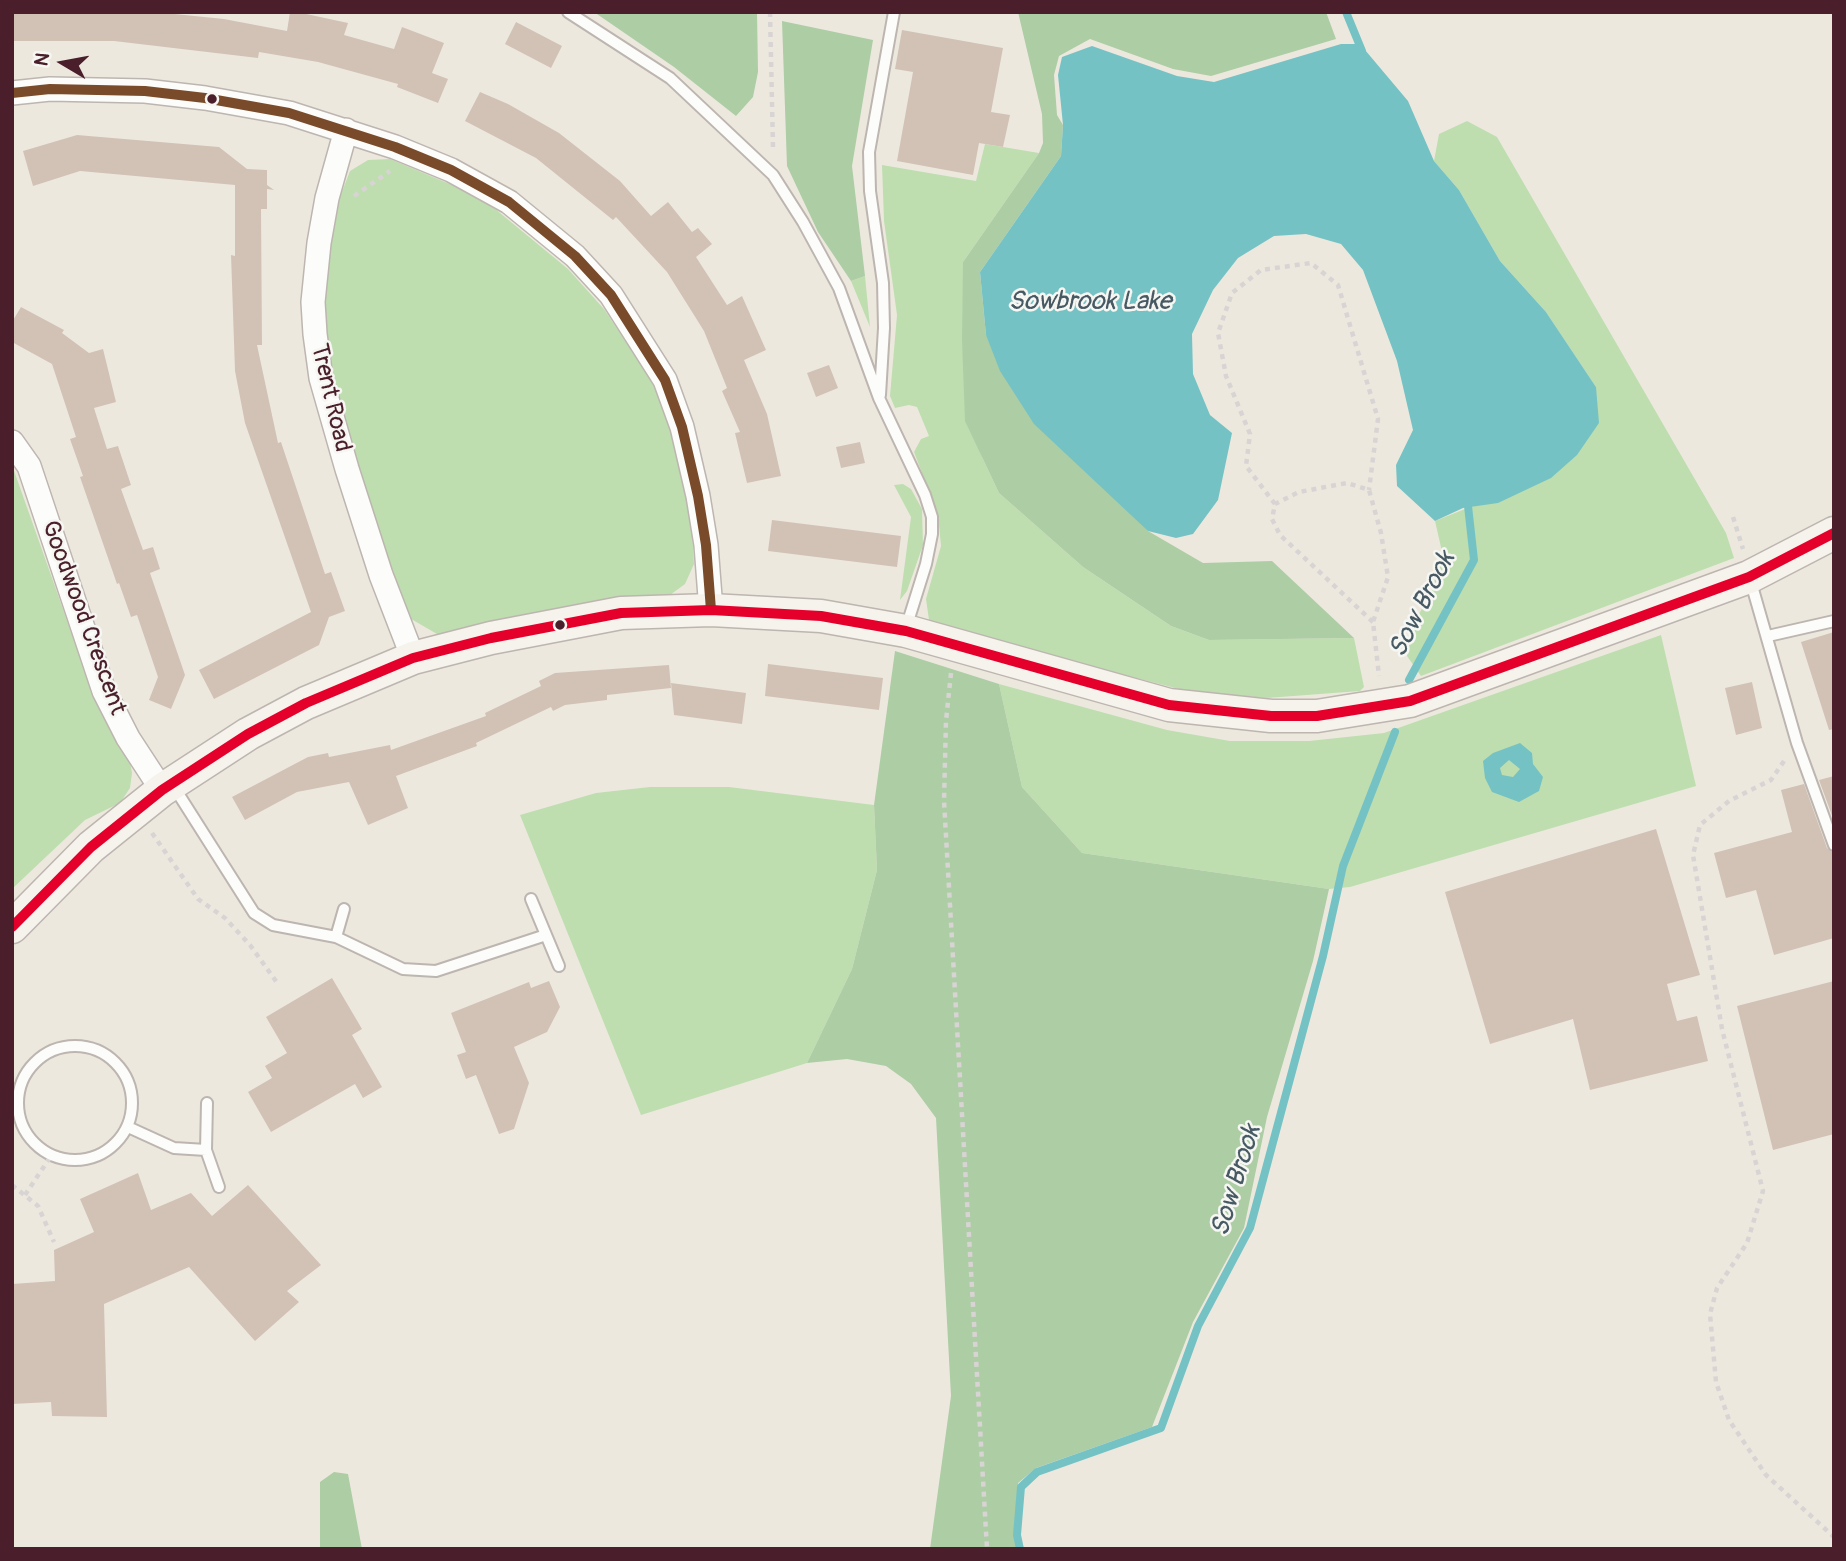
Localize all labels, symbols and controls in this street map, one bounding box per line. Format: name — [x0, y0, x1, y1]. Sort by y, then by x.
north arrow — [28, 28, 98, 98]
text: N — [29, 51, 55, 68]
unlabelled marker — [205, 92, 219, 106]
water label: Sowbrook Lake — [1009, 286, 1171, 318]
street label: Trent Road — [304, 341, 356, 455]
street label: Goodwood Crescent — [35, 517, 131, 719]
water label: Sow Brook — [1383, 547, 1463, 663]
unlabelled marker — [553, 618, 567, 632]
water label: Sow Brook — [1205, 1122, 1269, 1240]

